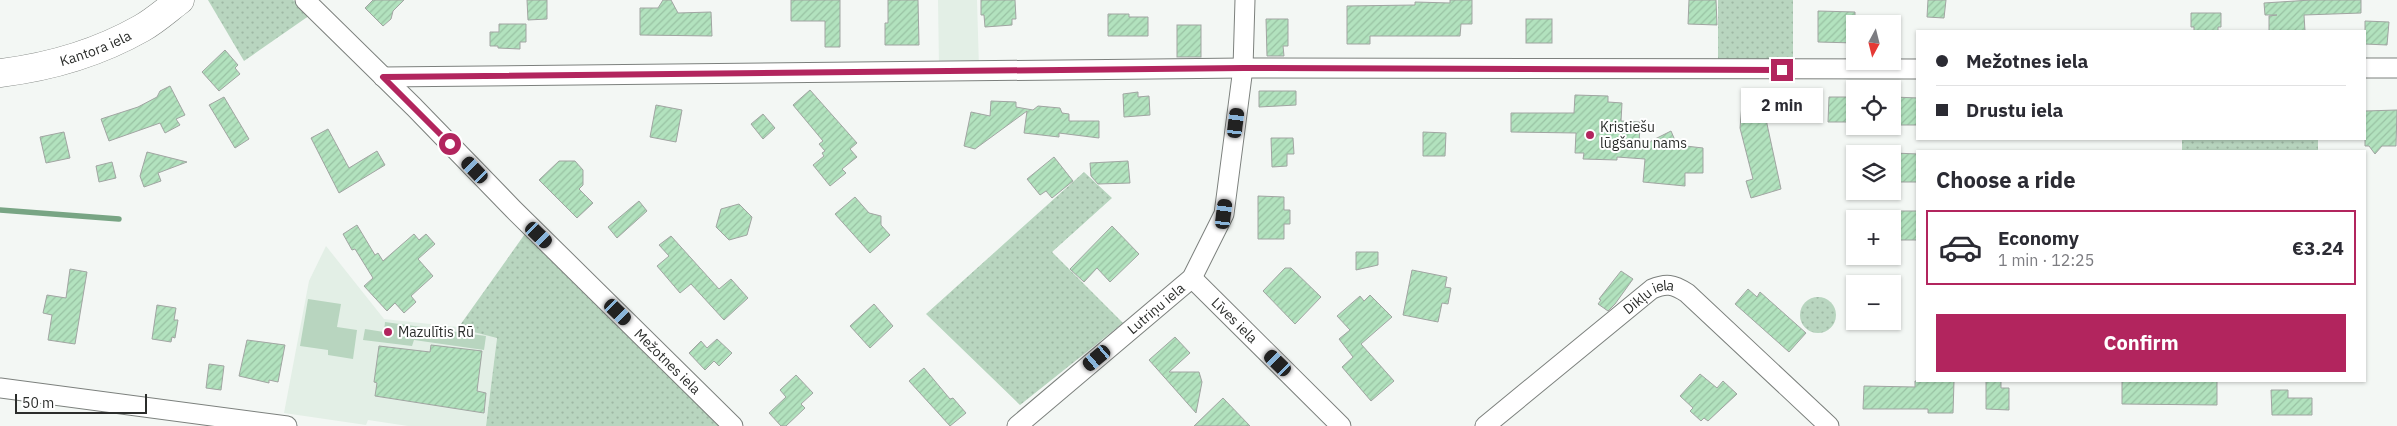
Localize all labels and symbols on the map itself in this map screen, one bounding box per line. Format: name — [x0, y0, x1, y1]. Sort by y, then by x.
north arrow — [1846, 15, 1901, 70]
street label: Kantora iela — [58, 26, 135, 70]
route end — [1771, 59, 1793, 81]
callout: 2 min — [1741, 88, 1823, 122]
car — [1226, 107, 1245, 139]
place label: Kristiešu lūgšanu nams — [1600, 118, 1687, 152]
marker: Kristiešu lūgšanu nams — [1584, 129, 1596, 141]
route start — [439, 133, 461, 155]
car — [459, 154, 490, 186]
car — [1214, 198, 1233, 230]
car — [522, 219, 555, 251]
street label: Dikļu iela — [1619, 276, 1676, 318]
street label: Lutriņu iela — [1123, 279, 1189, 338]
street label: Līves iela — [1208, 294, 1262, 347]
car — [601, 296, 634, 328]
place label: Mazulītis Rū — [398, 323, 474, 341]
street label: Mežotnes iela — [631, 325, 705, 399]
marker: Mazulītis Rū — [382, 326, 394, 338]
car — [1080, 343, 1113, 373]
car — [1262, 347, 1294, 379]
scale bar — [15, 391, 148, 414]

